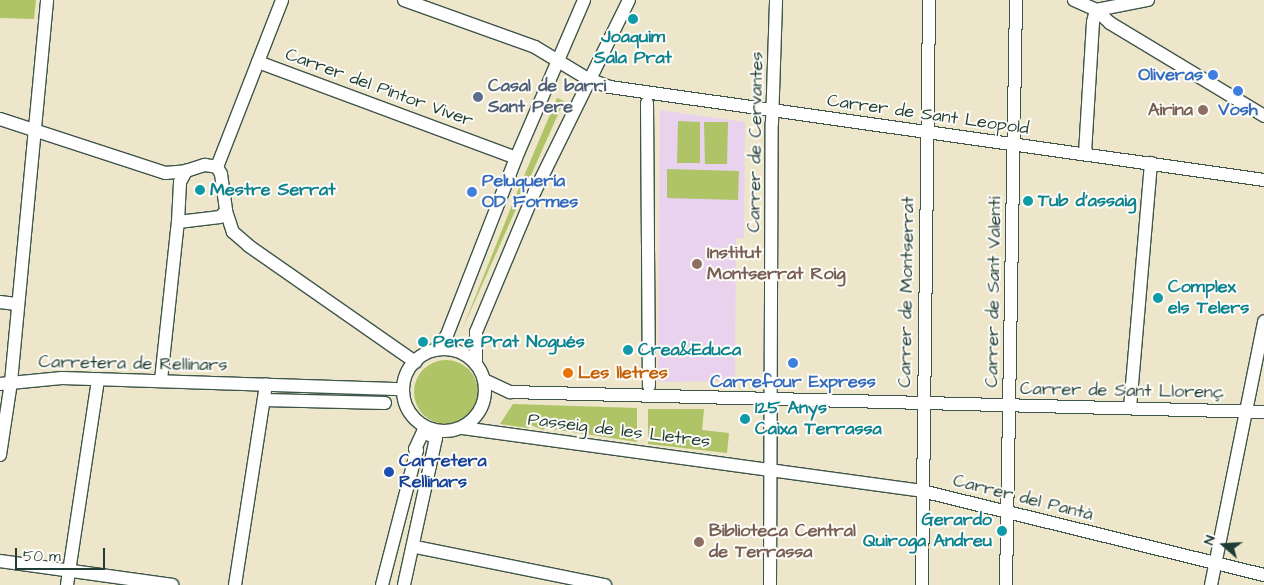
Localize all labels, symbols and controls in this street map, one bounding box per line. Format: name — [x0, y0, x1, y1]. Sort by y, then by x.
marker: Joaquim Sala Prat — [627, 13, 639, 25]
place label: Joaquim Sala Prat — [594, 27, 672, 70]
street label: Carrer del Pintor Viver — [282, 44, 476, 132]
street label: Carrer de Cervantes — [744, 51, 768, 233]
place label: Oliveras — [1138, 64, 1203, 86]
marker: Oliveras — [1207, 69, 1219, 81]
place label: Casal de barri Sant Pere — [488, 76, 606, 118]
marker: Vosh — [1232, 85, 1244, 97]
street label: Carrer de Sant Leopold — [826, 90, 1030, 140]
marker: Casal de barri Sant Pere — [472, 91, 484, 103]
place label: Airina — [1148, 99, 1193, 121]
place label: Vosh — [1218, 99, 1258, 121]
marker: Airina — [1197, 104, 1209, 116]
place label: Peluquería OD Formes — [482, 171, 578, 213]
place label: Mestre Serrat — [210, 179, 335, 201]
marker: Mestre Serrat — [194, 184, 206, 196]
marker: Peluquería OD Formes — [466, 186, 478, 198]
place label: Tub d'assaig — [1038, 190, 1136, 212]
marker: Tub d'assaig — [1022, 195, 1034, 207]
street label: Carrer de Montserrat — [895, 196, 919, 388]
street label: Carrer de Sant Valentí — [982, 196, 1006, 388]
place label: Institut Montserrat Roig — [707, 243, 846, 286]
marker: Institut Montserrat Roig — [691, 258, 703, 270]
place label: Complex els Telers — [1168, 277, 1249, 320]
marker: Complex els Telers — [1152, 292, 1164, 304]
place label: Pere Prat Nogués — [433, 331, 585, 353]
marker: Pere Prat Nogués — [417, 336, 429, 348]
place label: Crea&Educa — [638, 339, 741, 361]
marker: Crea&Educa — [622, 344, 634, 356]
street label: Carretera de Rellinars — [38, 352, 228, 376]
marker: Carrefour Express — [787, 357, 799, 369]
place label: Les lletres — [578, 362, 668, 384]
marker: Les lletres — [562, 367, 574, 379]
place label: Carrefour Express — [710, 371, 876, 393]
street label: Carrer de Sant Llorenç — [1020, 378, 1224, 404]
place label: 125 Anys Caixa Terrassa — [755, 398, 882, 440]
street label: Passeig de les Lletres — [527, 409, 711, 453]
marker: 125 Anys Caixa Terrassa — [739, 413, 751, 425]
place label: Carretera Rellinars — [399, 451, 487, 494]
marker: Carretera Rellinars — [383, 466, 395, 478]
street label: Carrer del Pantà — [951, 470, 1095, 526]
place label: Gerardo Quiroga Andreu — [863, 510, 992, 552]
north arrow — [1199, 520, 1249, 570]
place label: Biblioteca Central de Terrassa — [709, 521, 856, 564]
marker: Gerardo Quiroga Andreu — [996, 525, 1008, 537]
text: N — [1199, 533, 1221, 548]
marker: Biblioteca Central de Terrassa — [693, 536, 705, 548]
scale bar — [18, 538, 108, 570]
text: 50 m — [23, 546, 61, 567]

